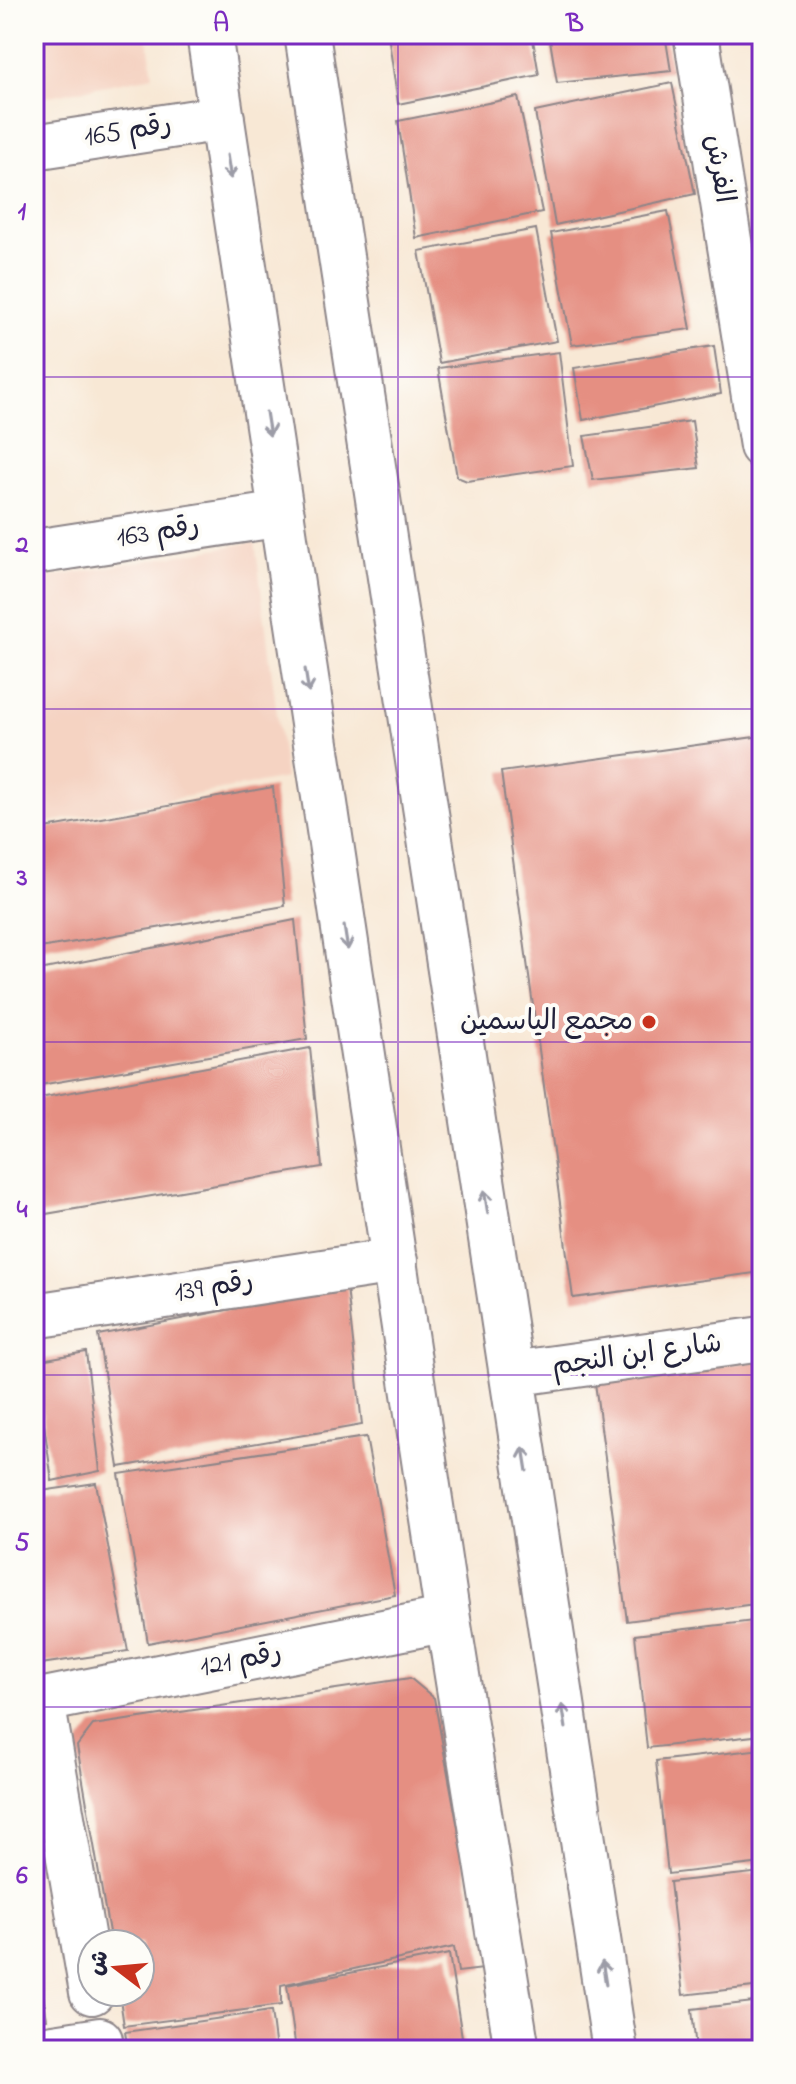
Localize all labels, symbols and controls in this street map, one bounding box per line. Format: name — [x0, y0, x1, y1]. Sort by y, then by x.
text: A — [213, 6, 229, 44]
text: B — [565, 6, 584, 44]
street label: رقم 165 — [81, 105, 175, 159]
street label: الفرش — [692, 132, 744, 206]
one-way arrow — [223, 153, 238, 179]
text: 1 — [18, 194, 27, 232]
one-way arrow — [261, 410, 276, 436]
street label: رقم 163 — [114, 506, 202, 560]
text: 2 — [15, 527, 29, 565]
one-way arrow — [300, 668, 315, 693]
text: 3 — [16, 860, 28, 898]
one-way arrow — [339, 925, 354, 950]
place label: مجمع الياسمين — [460, 1002, 633, 1043]
marker: مجمع الياسمين — [640, 1013, 658, 1031]
one-way arrow — [478, 1190, 493, 1215]
text: 4 — [17, 1192, 28, 1230]
street label: رقم 139 — [172, 1262, 256, 1314]
street label: شارع ابن النجم — [549, 1324, 725, 1388]
one-way arrow — [517, 1447, 532, 1472]
text: 5 — [15, 1525, 30, 1563]
street label: رقم 121 — [197, 1633, 285, 1689]
one-way arrow — [556, 1704, 571, 1729]
text: 6 — [16, 1858, 28, 1896]
north arrow — [76, 1928, 156, 2008]
text: ش — [81, 1947, 118, 1979]
one-way arrow — [595, 1961, 610, 1986]

